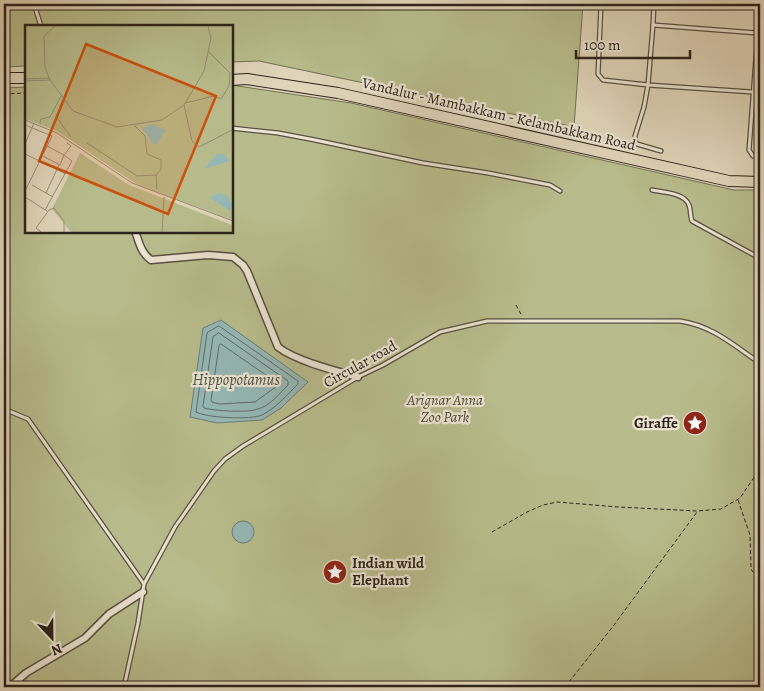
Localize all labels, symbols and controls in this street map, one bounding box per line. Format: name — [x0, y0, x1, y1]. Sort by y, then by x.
inset map — [25, 25, 232, 232]
scale bar — [576, 28, 690, 60]
text: 100 m — [584, 35, 621, 55]
street label: Vandalur - Mambakkam - Kelambakkam Road — [359, 73, 639, 155]
street label: Circular road — [320, 335, 401, 392]
water label: Hippopotamus — [192, 369, 280, 391]
park label: Arignar Anna Zoo Park — [406, 390, 483, 427]
place icon: Giraffe — [682, 410, 708, 436]
place label: Giraffe — [634, 413, 678, 433]
place label: Indian wild Elephant — [352, 553, 425, 590]
place icon: Indian wild Elephant — [322, 559, 348, 585]
north arrow — [28, 614, 78, 664]
text: N — [48, 639, 65, 660]

